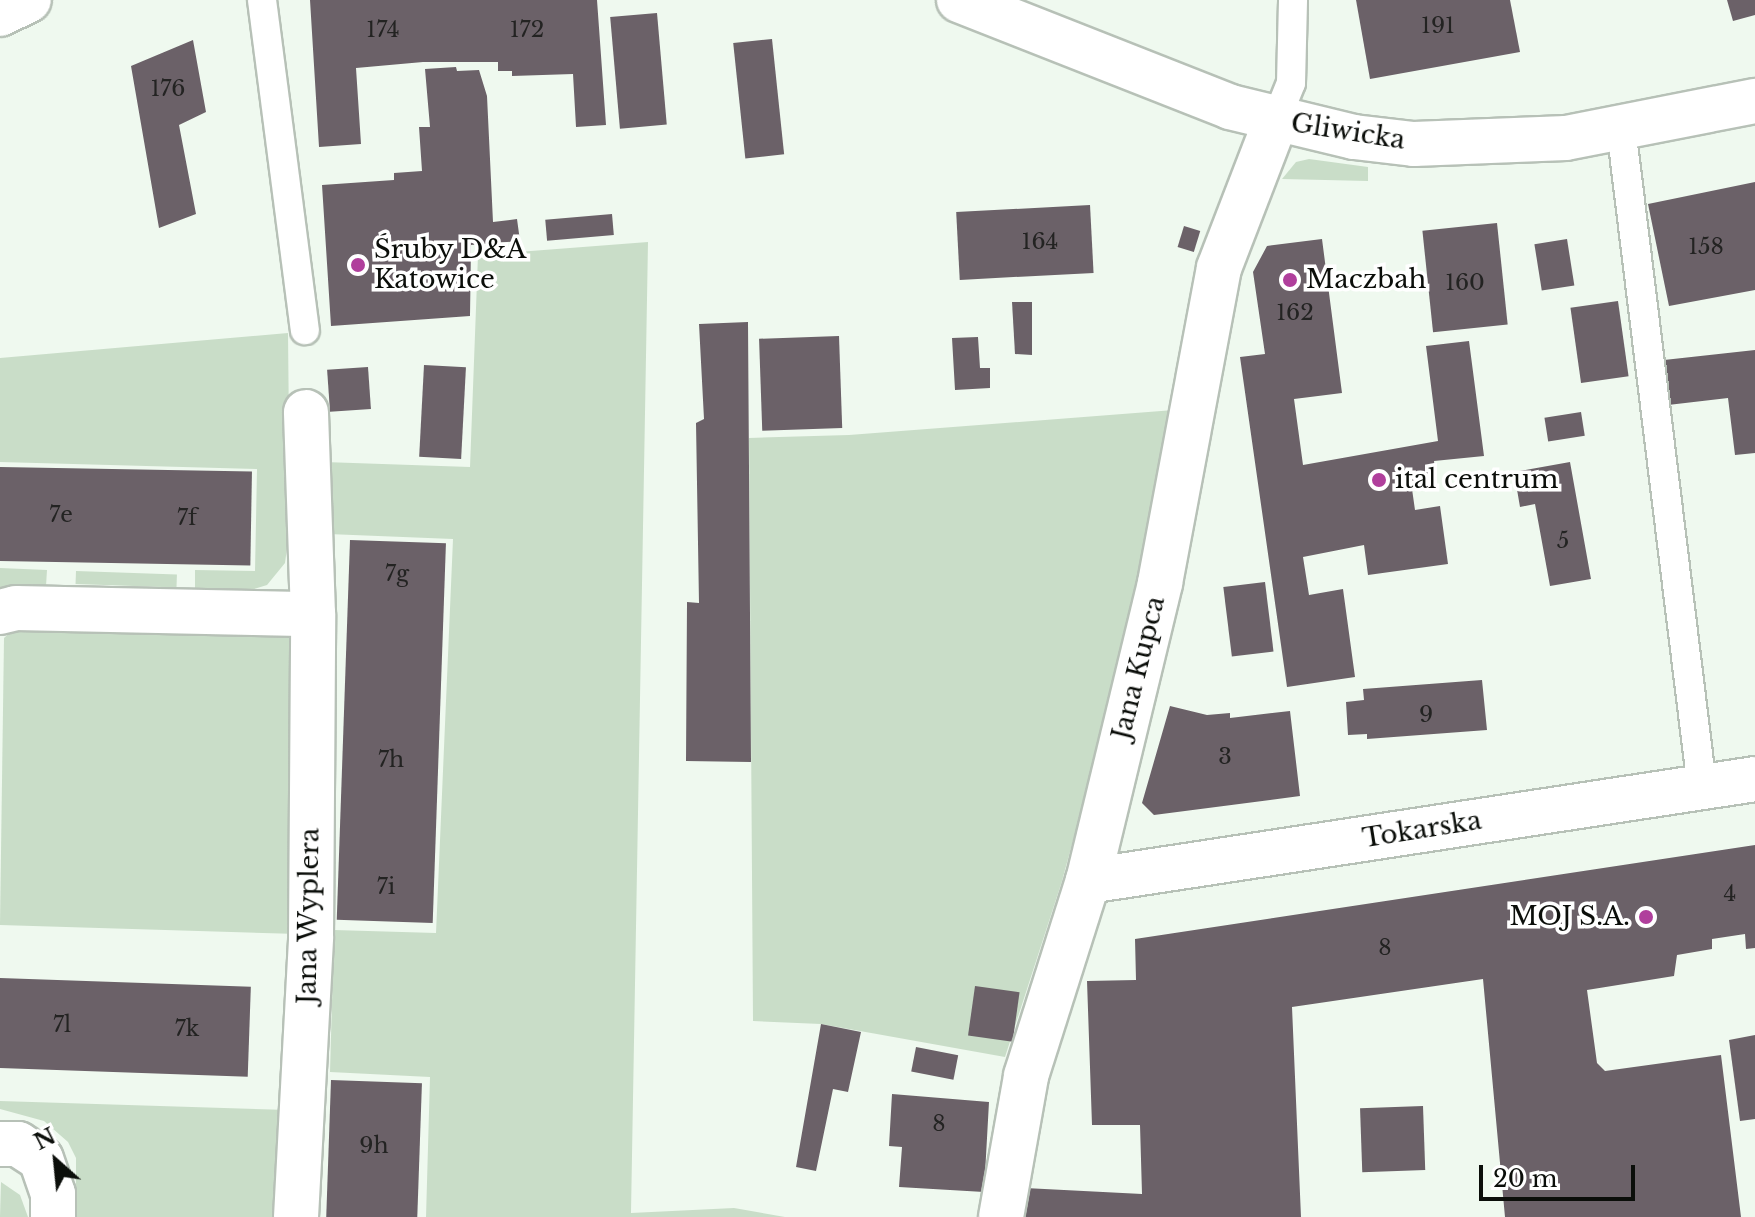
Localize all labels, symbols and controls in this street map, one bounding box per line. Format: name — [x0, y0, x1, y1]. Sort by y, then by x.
house number: 191 — [1421, 13, 1455, 39]
house number: 174 — [366, 17, 400, 43]
house number: 172 — [510, 17, 544, 43]
house number: 176 — [150, 76, 186, 102]
street label: Gliwicka — [1289, 108, 1407, 156]
house number: 164 — [1022, 229, 1058, 255]
place label: Śruby D&A Katowice — [374, 234, 527, 296]
house number: 158 — [1688, 234, 1724, 260]
marker: Śruby D&A Katowice — [349, 256, 367, 274]
place label: Maczbah — [1306, 264, 1426, 296]
house number: 160 — [1445, 270, 1485, 296]
marker: Maczbah — [1281, 271, 1299, 289]
house number: 162 — [1276, 300, 1314, 326]
place label: ital centrum — [1395, 464, 1558, 496]
marker: ital centrum — [1370, 471, 1388, 489]
house number: 7e — [49, 502, 73, 528]
house number: 7f — [177, 505, 197, 531]
house number: 5 — [1557, 528, 1569, 554]
house number: 7g — [385, 561, 409, 587]
street label: Jana Kupca — [1106, 593, 1172, 743]
house number: 9 — [1419, 702, 1433, 728]
house number: 3 — [1218, 744, 1232, 770]
house number: 7h — [378, 747, 404, 773]
street label: Tokarska — [1360, 805, 1484, 855]
street label: Jana Wyplera — [292, 827, 326, 1005]
house number: 7i — [377, 874, 395, 900]
house number: 4 — [1724, 881, 1736, 907]
place label: MOJ S.A. — [1509, 901, 1630, 933]
marker: MOJ S.A. — [1637, 908, 1655, 926]
house number: 8 — [1378, 935, 1392, 961]
house number: 7l — [53, 1012, 71, 1038]
house number: 7k — [175, 1016, 199, 1042]
house number: 8 — [932, 1111, 946, 1137]
north arrow — [16, 1121, 96, 1201]
text: N — [30, 1122, 60, 1156]
house number: 9h — [359, 1133, 389, 1159]
scale bar — [1483, 1149, 1639, 1199]
text: 20 m — [1493, 1164, 1558, 1193]

